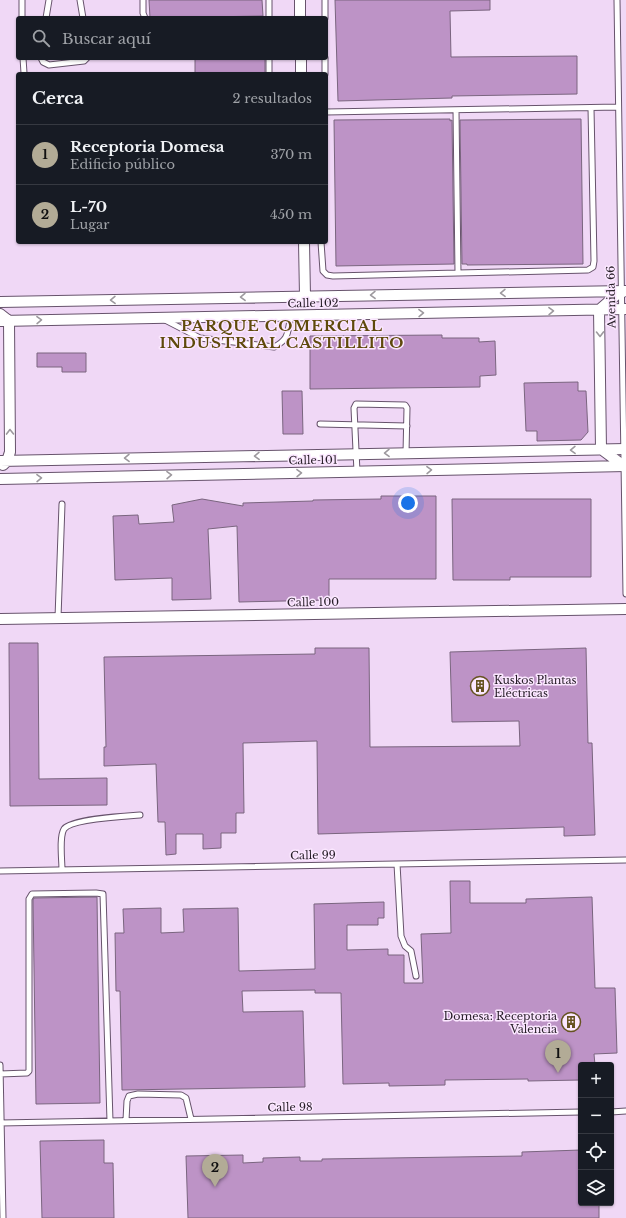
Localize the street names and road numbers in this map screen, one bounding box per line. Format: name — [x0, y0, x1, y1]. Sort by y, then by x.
street label: Avenida 66 — [603, 266, 619, 329]
street label: Calle 102 — [287, 296, 339, 310]
street label: Calle 101 — [288, 453, 338, 467]
street label: Calle 100 — [287, 595, 339, 609]
street label: Calle 99 — [290, 848, 336, 862]
street label: Calle 98 — [267, 1100, 313, 1114]

